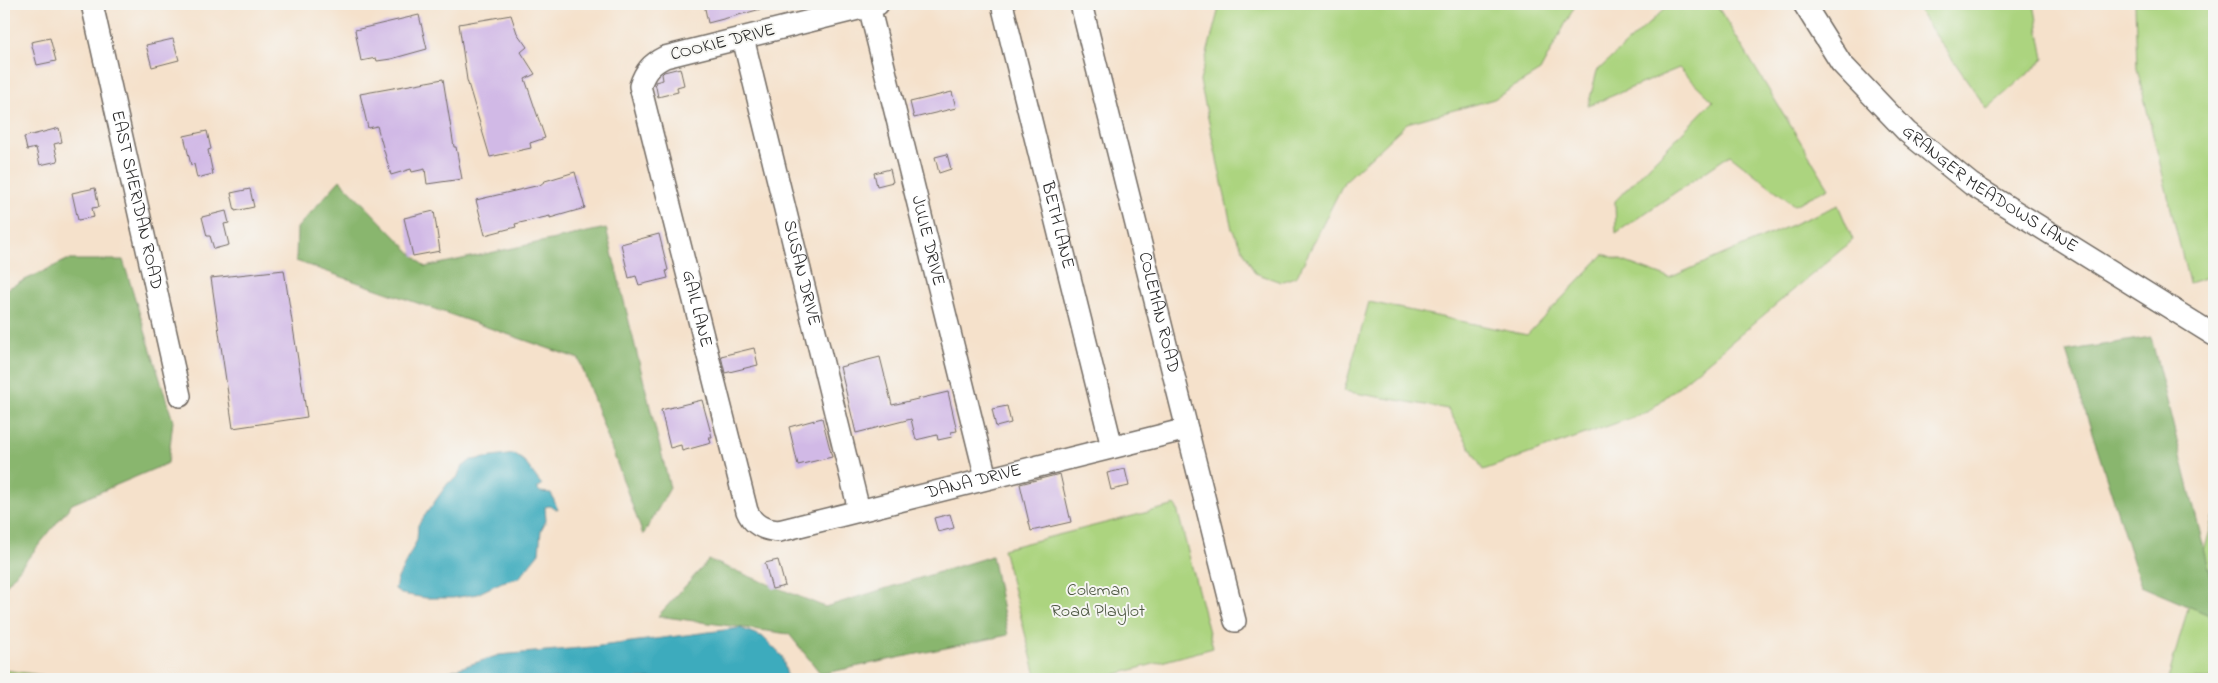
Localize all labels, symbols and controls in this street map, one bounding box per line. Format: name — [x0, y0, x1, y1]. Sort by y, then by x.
street label: COOKIE DRIVE — [668, 17, 778, 69]
street label: EAST SHERIDAN ROAD — [103, 108, 169, 292]
street label: GRANGER MEADOWS LANE — [1896, 119, 2083, 260]
street label: BETH LANE — [1033, 178, 1080, 272]
street label: JULIE DRIVE — [904, 193, 951, 289]
street label: SUSAN DRIVE — [775, 217, 826, 329]
street label: COLEMAN ROAD — [1130, 249, 1186, 376]
street label: GAIL LANE — [674, 268, 718, 350]
street label: DANA DRIVE — [922, 458, 1024, 507]
park label: Coleman Road Playlot — [1051, 578, 1145, 625]

